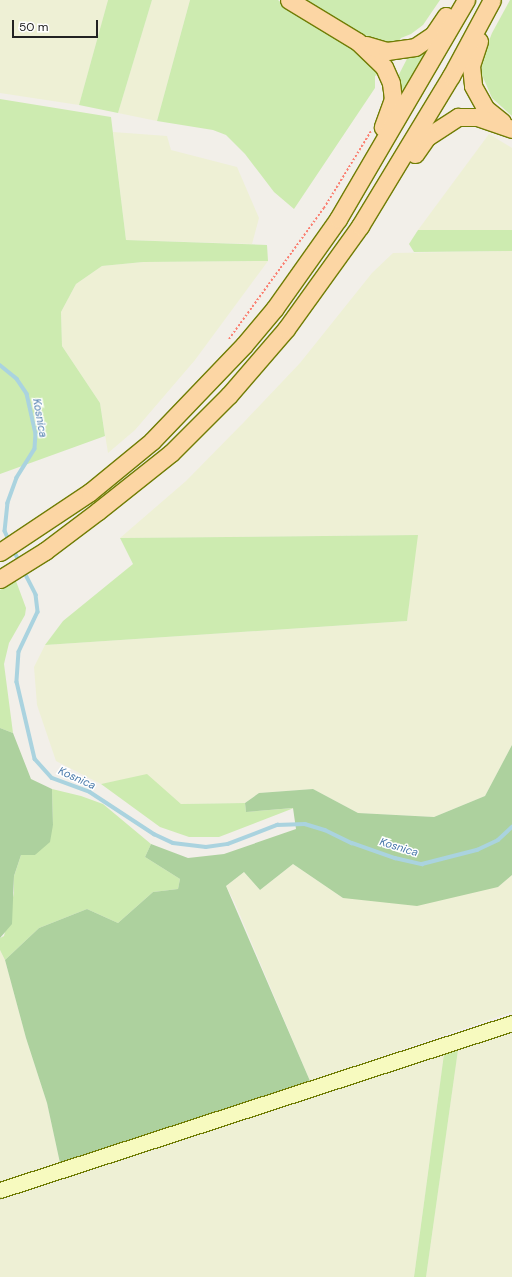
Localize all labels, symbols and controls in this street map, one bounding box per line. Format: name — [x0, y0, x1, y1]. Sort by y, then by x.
scale bar — [14, 12, 100, 38]
text: 50 m — [19, 19, 48, 35]
water label: Kosnica — [30, 397, 50, 439]
water label: Kosnica — [56, 764, 98, 792]
water label: Kosnica — [378, 835, 420, 859]

